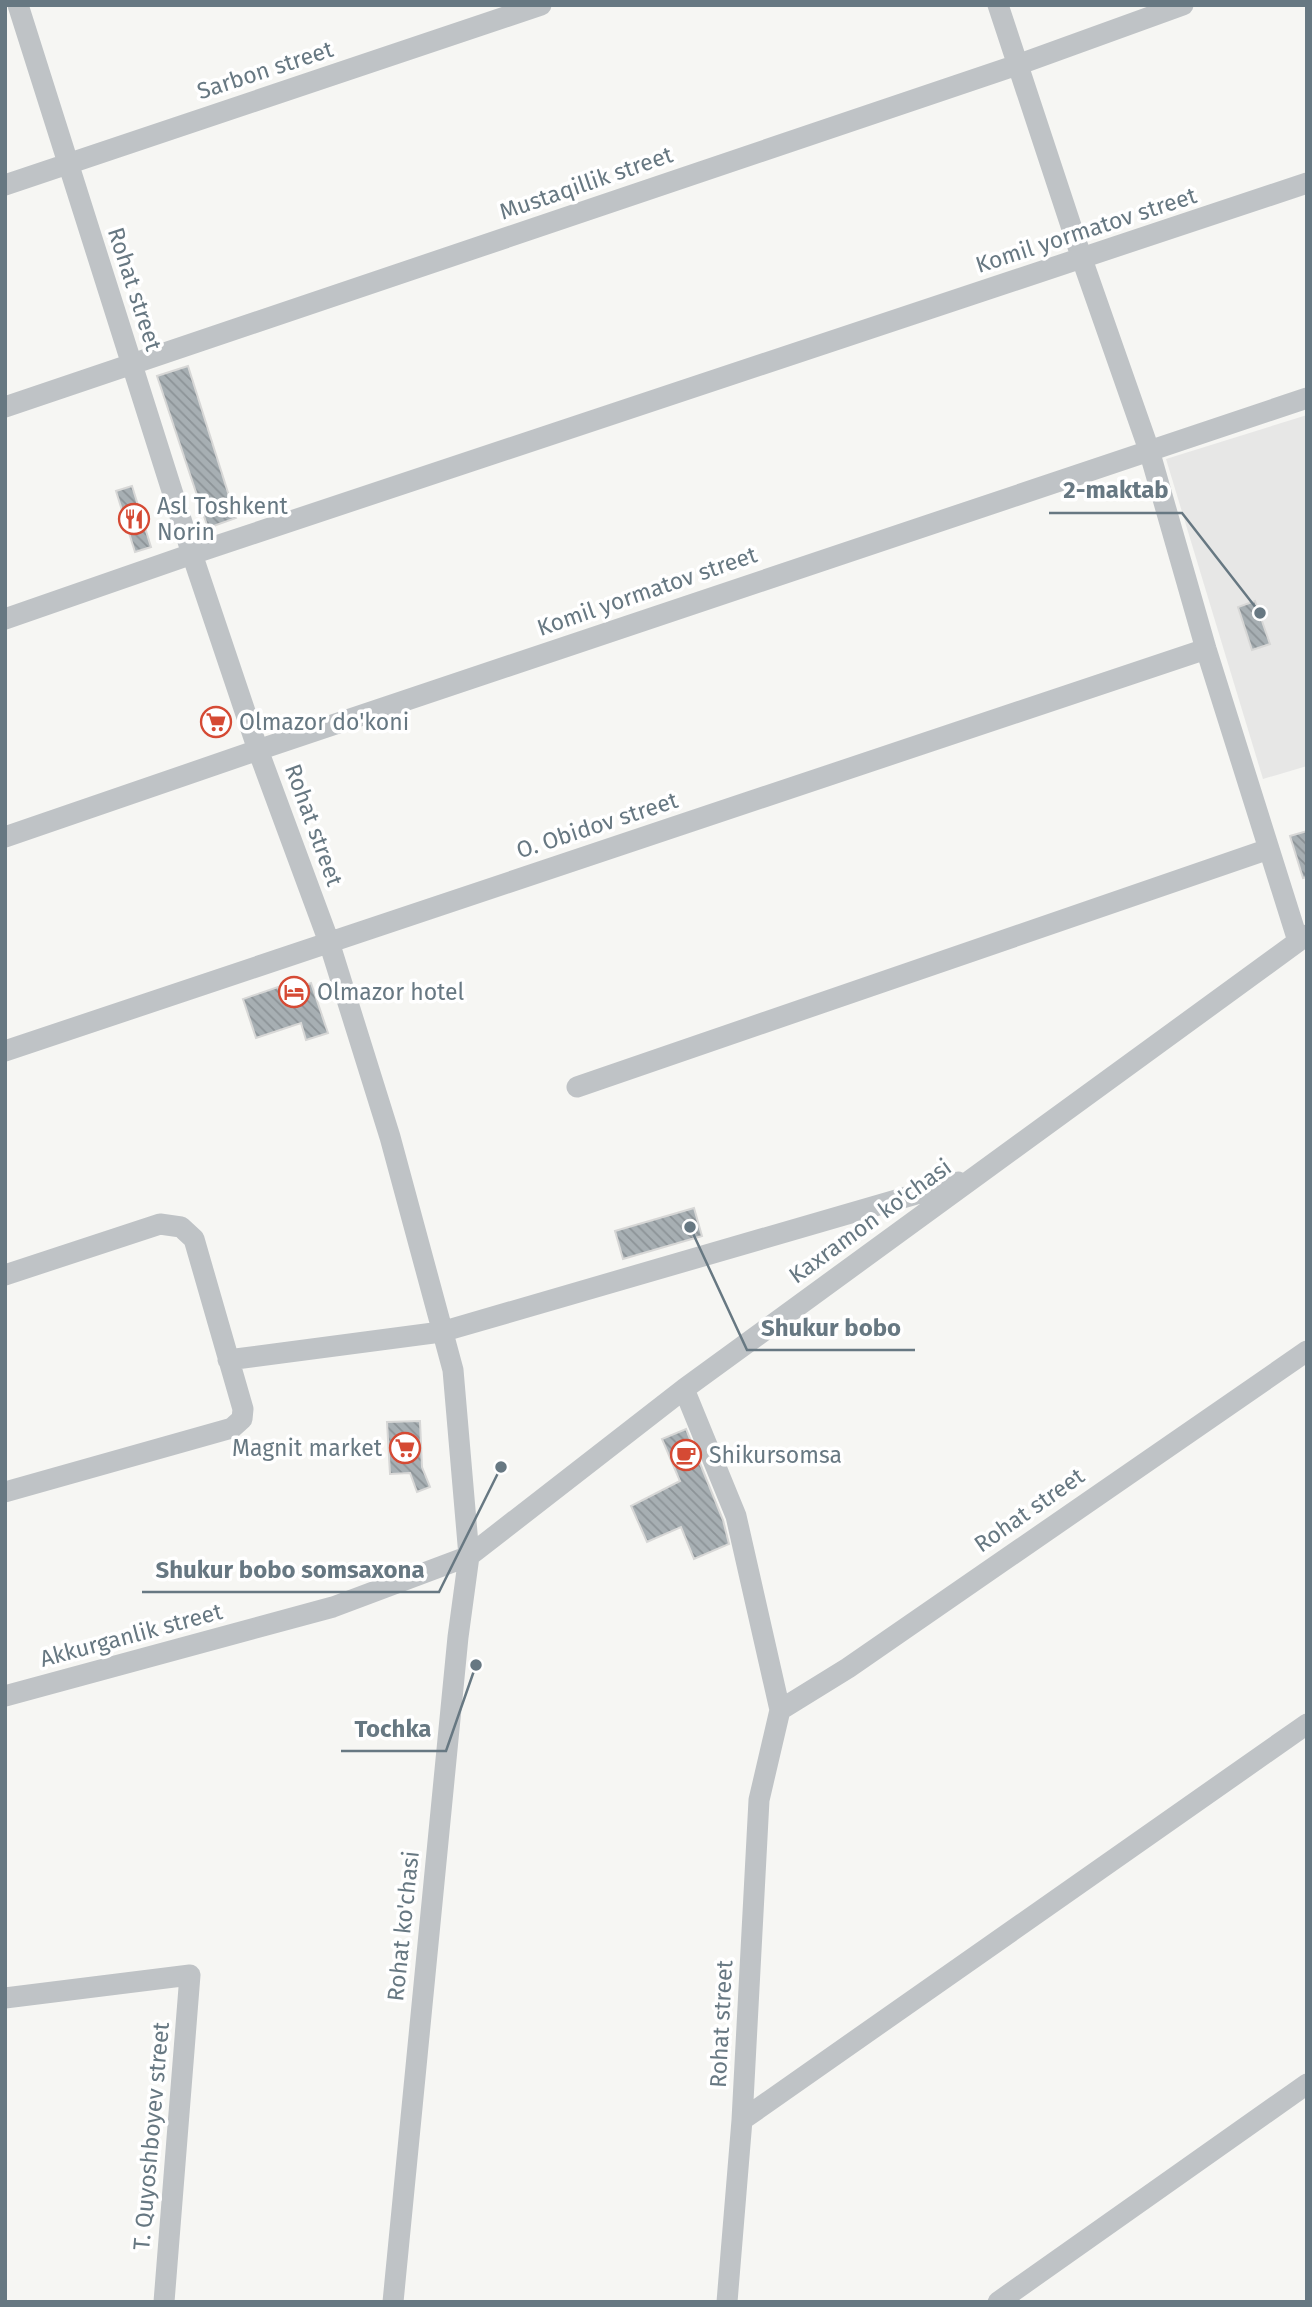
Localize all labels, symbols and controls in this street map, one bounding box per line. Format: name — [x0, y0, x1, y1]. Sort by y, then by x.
street label: Sarbon street — [194, 35, 337, 105]
street label: Mustaqillik street — [496, 140, 677, 226]
street label: Komil yormatov street — [972, 181, 1201, 279]
street label: Rohat street — [102, 224, 168, 355]
callout: 2-maktab — [1049, 468, 1182, 513]
text: 2-maktab — [1063, 476, 1169, 504]
place label: Asl Toshkent Norin — [157, 492, 289, 546]
restaurant icon: Asl Toshkent Norin — [117, 502, 151, 536]
street label: Komil yormatov street — [533, 540, 761, 642]
supermarket icon: Olmazor do'koni — [199, 705, 233, 739]
place label: Olmazor do'koni — [239, 708, 409, 736]
street label: Rohat street — [279, 760, 349, 891]
street label: O. Obidov street — [513, 785, 682, 864]
hotel icon: Olmazor hotel — [277, 975, 311, 1009]
place label: Olmazor hotel — [317, 978, 465, 1006]
street label: Kaxramon ko'chasi — [783, 1153, 957, 1289]
callout: Shukur bobo — [747, 1305, 915, 1350]
text: Shukur bobo — [761, 1314, 901, 1342]
supermarket icon: Magnit market — [388, 1431, 422, 1465]
place label: Magnit market — [232, 1434, 383, 1462]
cafe icon: Shikursomsa — [669, 1438, 703, 1472]
place label: Shikursomsa — [709, 1441, 842, 1469]
street label: Rohat street — [969, 1461, 1090, 1558]
callout: Shukur bobo somsaxona — [142, 1547, 439, 1592]
text: Shukur bobo somsaxona — [155, 1556, 425, 1584]
street label: Akkurganlik street — [37, 1597, 226, 1673]
callout: Tochka — [341, 1706, 446, 1751]
text: Tochka — [354, 1715, 432, 1743]
street label: Rohat ko'chasi — [381, 1849, 425, 2003]
street label: Rohat street — [704, 1959, 738, 2089]
street label: T. Quyoshboyev street — [127, 2020, 175, 2251]

